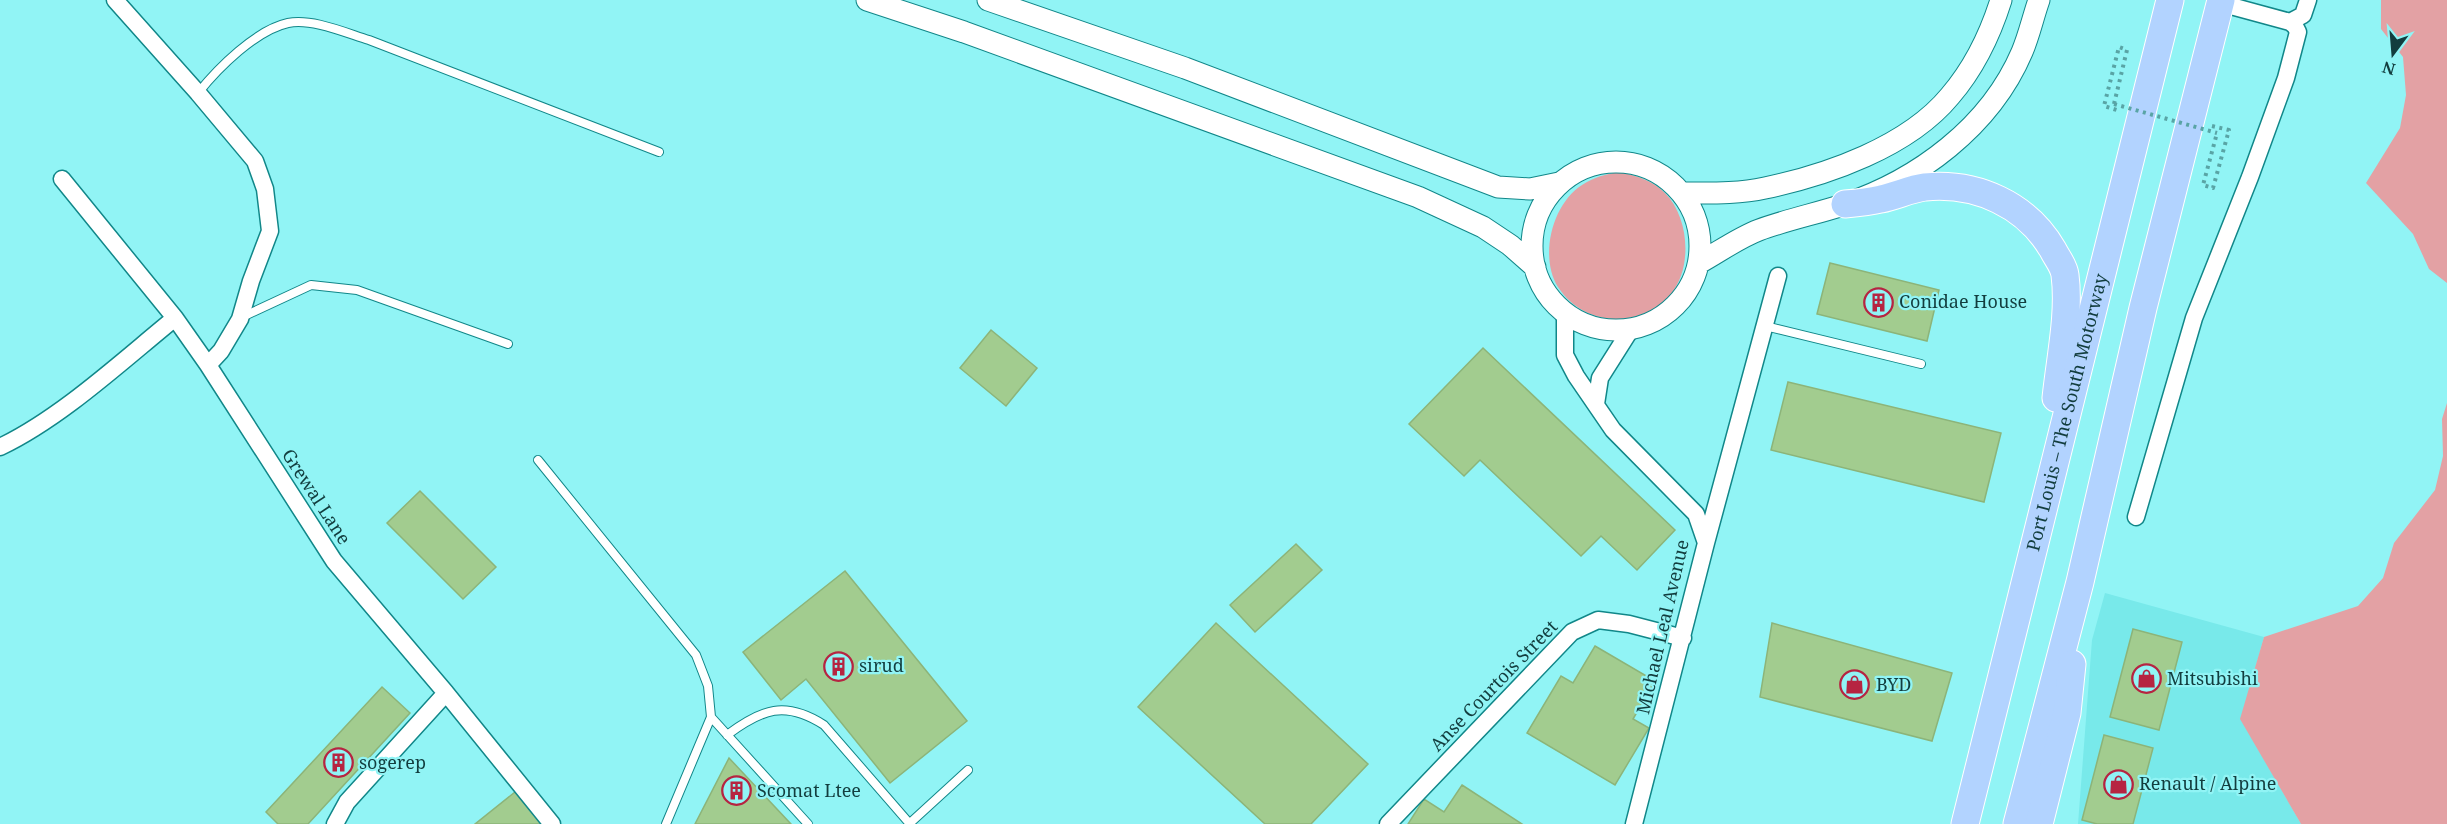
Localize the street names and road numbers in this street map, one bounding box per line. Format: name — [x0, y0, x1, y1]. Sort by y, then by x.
street label: Port Louis – The South Motorway — [2020, 270, 2113, 553]
street label: Grewal Lane — [277, 444, 357, 549]
street label: Michael Leal Avenue — [1630, 537, 1694, 716]
street label: Anse Courtois Street — [1424, 615, 1562, 756]

